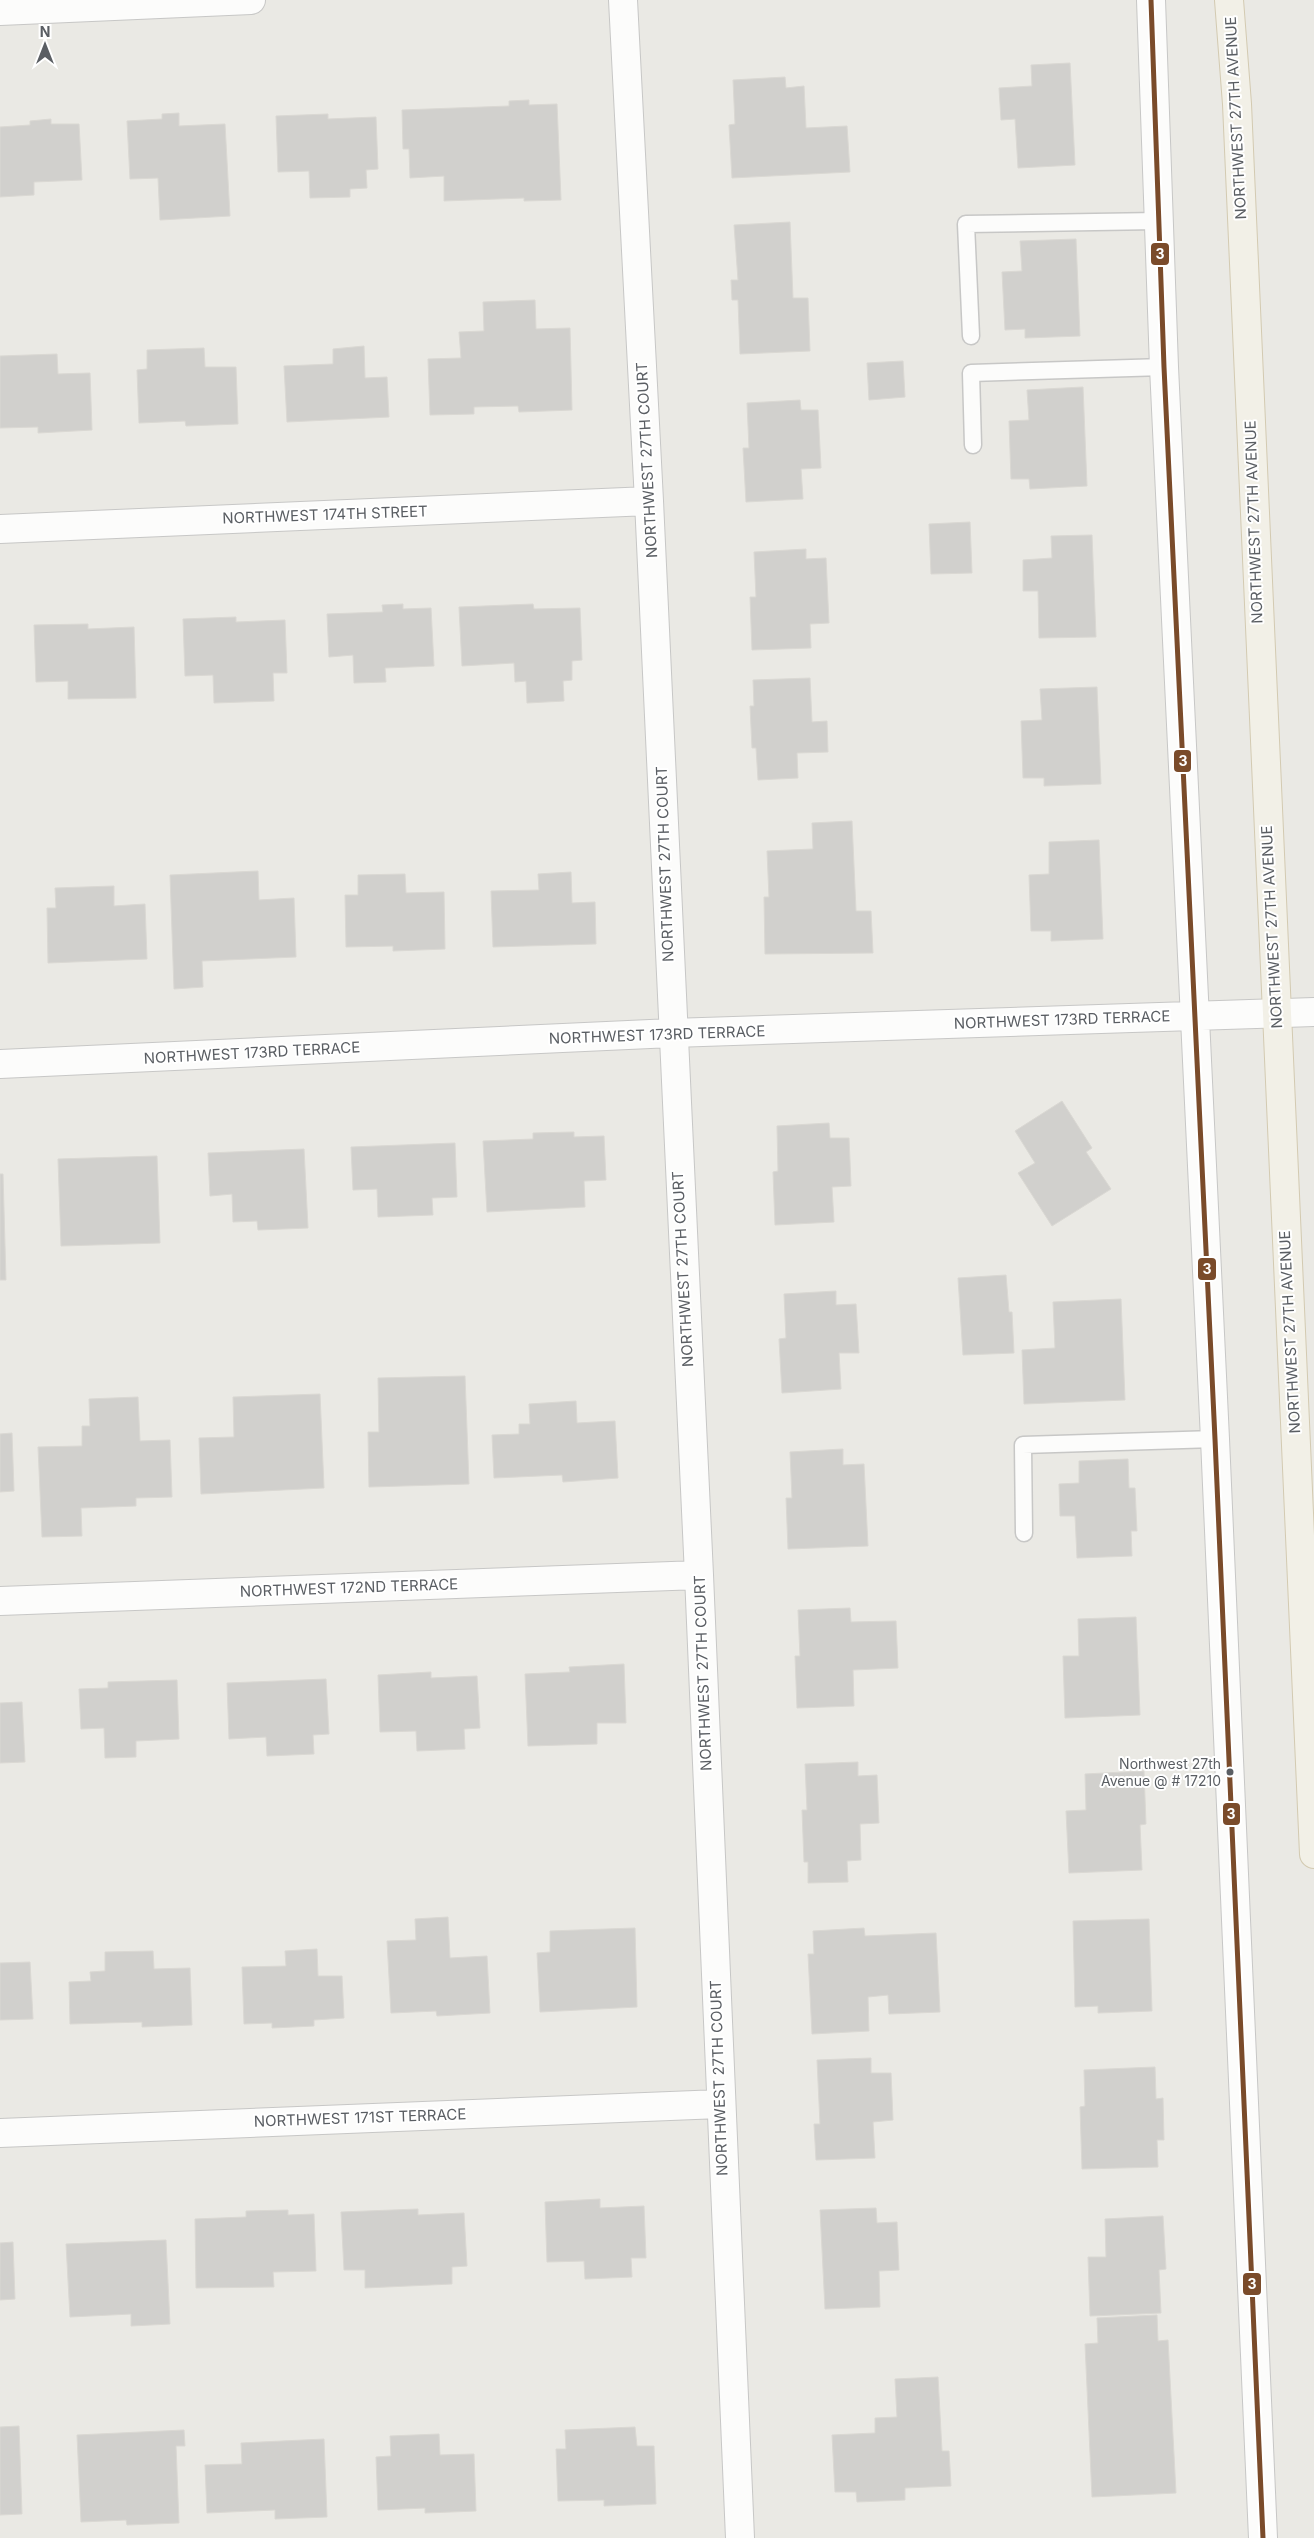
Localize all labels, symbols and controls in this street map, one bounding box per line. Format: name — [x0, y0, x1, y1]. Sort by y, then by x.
street label: NORTHWEST 27TH AVENUE — [1221, 16, 1250, 220]
north arrow — [20, 20, 70, 70]
text: N — [40, 23, 50, 40]
line badge: 3 — [1150, 242, 1170, 266]
text: 3 — [1155, 245, 1165, 262]
street label: NORTHWEST 27TH COURT — [632, 362, 661, 558]
street label: NORTHWEST 27TH AVENUE — [1240, 420, 1267, 624]
street label: NORTHWEST 174TH STREET — [222, 501, 428, 528]
line badge: 3 — [1173, 749, 1192, 773]
text: 3 — [1178, 752, 1188, 769]
street label: NORTHWEST 27TH COURT — [652, 766, 677, 962]
street label: NORTHWEST 27TH AVENUE — [1257, 825, 1286, 1029]
street label: NORTHWEST 173RD TERRACE — [953, 1006, 1171, 1033]
street label: NORTHWEST 173RD TERRACE — [548, 1021, 766, 1048]
street label: NORTHWEST 173RD TERRACE — [143, 1037, 361, 1068]
street label: NORTHWEST 27TH COURT — [668, 1171, 697, 1367]
street label: NORTHWEST 27TH AVENUE — [1275, 1230, 1304, 1434]
line badge: 3 — [1197, 1257, 1217, 1281]
text: 3 — [1202, 1260, 1212, 1277]
street label: NORTHWEST 172ND TERRACE — [239, 1574, 458, 1601]
street label: NORTHWEST 27TH COURT — [690, 1575, 715, 1771]
place label: Northwest 27th Avenue @ # 17210 — [1101, 1755, 1221, 1789]
marker: Northwest 27th Avenue @ # 17210 — [1225, 1767, 1235, 1777]
line badge: 3 — [1222, 1802, 1241, 1826]
text: 3 — [1226, 1805, 1236, 1822]
street label: NORTHWEST 27TH COURT — [706, 1980, 731, 2176]
street label: NORTHWEST 171ST TERRACE — [253, 2104, 467, 2131]
line badge: 3 — [1242, 2272, 1262, 2296]
text: 3 — [1247, 2275, 1257, 2292]

